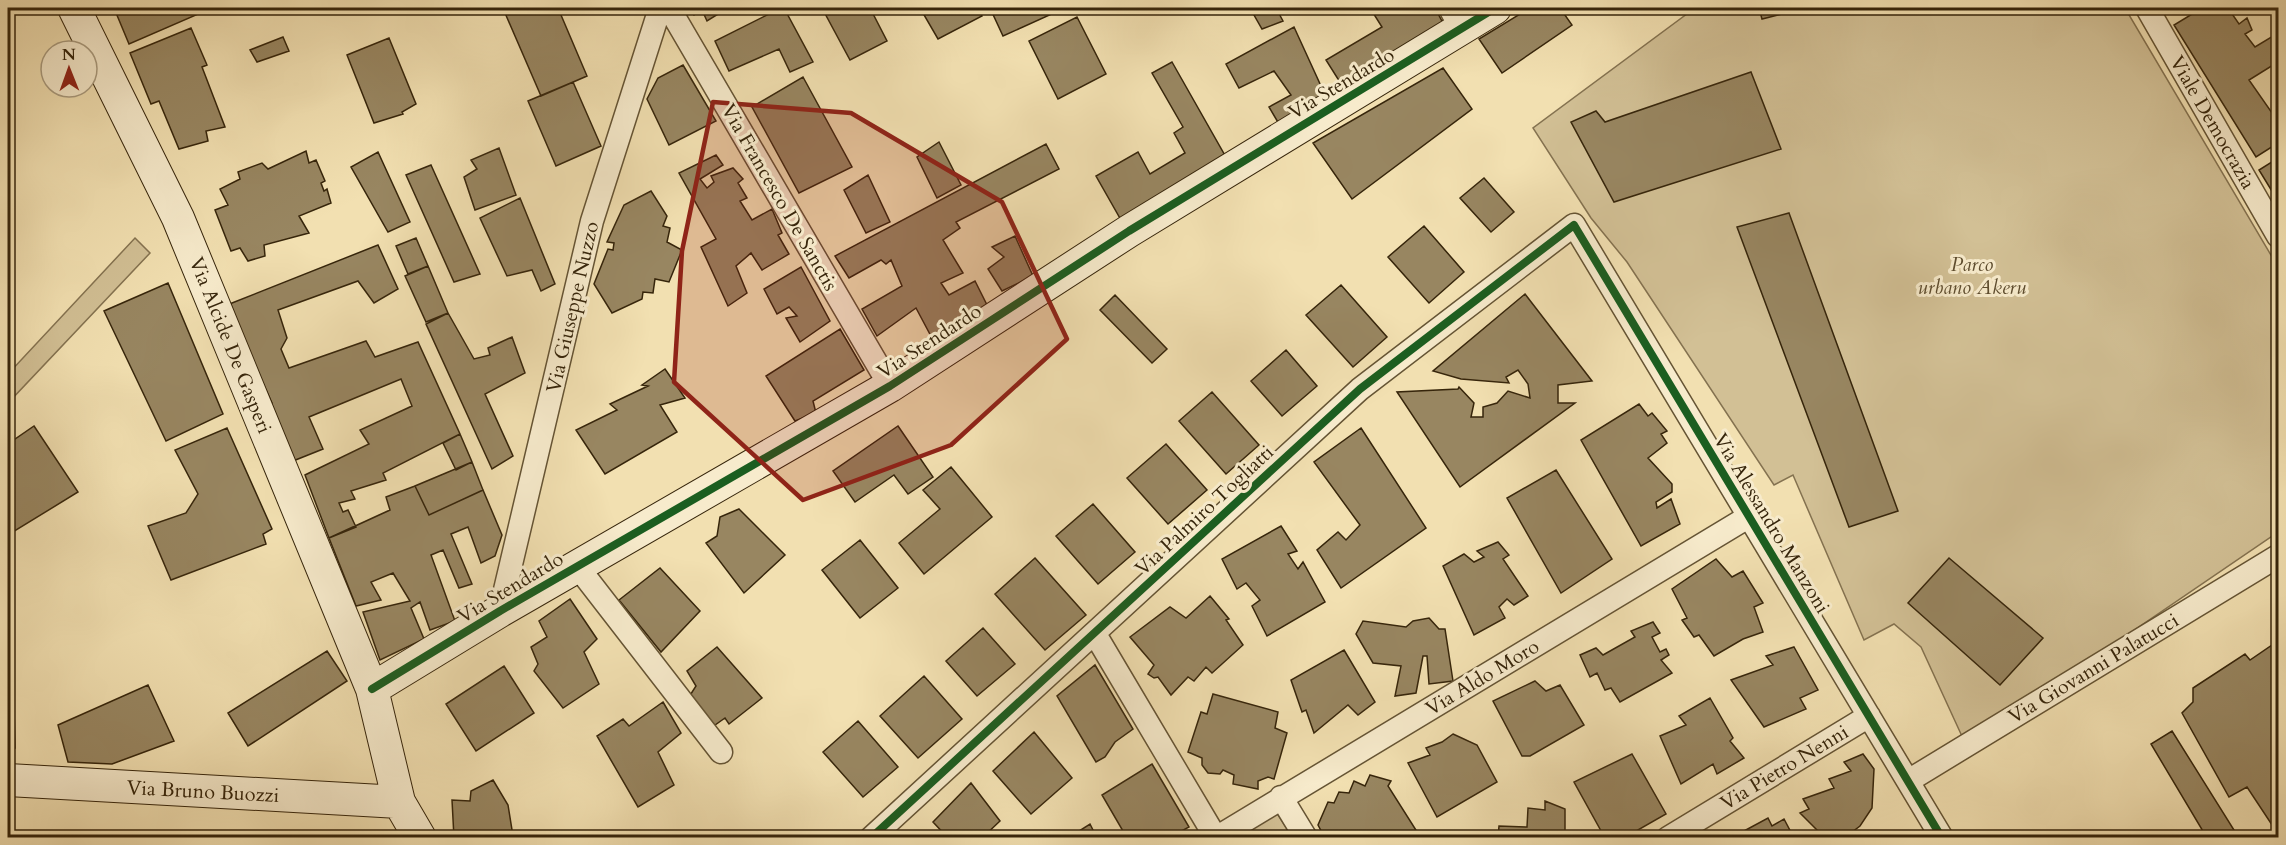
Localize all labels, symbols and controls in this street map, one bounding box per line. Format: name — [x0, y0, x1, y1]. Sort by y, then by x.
north arrow — [39, 39, 99, 99]
street label: Via Stendardo — [1283, 41, 1399, 126]
text: N — [62, 44, 76, 66]
street label: Viale Democrazia — [2163, 51, 2262, 194]
street label: Via Francesco De Sanctis — [715, 99, 844, 296]
street label: Via Giuseppe Nuzzo — [540, 219, 605, 395]
park label: Parco urbano Akeru — [1918, 251, 2026, 301]
street label: Via Alcide De Gasperi — [183, 253, 278, 438]
street label: Via Stendardo — [872, 298, 987, 385]
street label: Via Alessandro Manzoni — [1707, 428, 1836, 619]
street label: Via Palmiro Togliatti — [1129, 439, 1280, 582]
street label: Via Stendardo — [452, 545, 568, 630]
street label: Via Giovanni Palatucci — [2003, 607, 2184, 730]
street label: Via Aldo Moro — [1420, 633, 1544, 722]
street label: Via Pietro Nenni — [1715, 718, 1854, 816]
street label: Via Bruno Buozzi — [126, 774, 280, 809]

